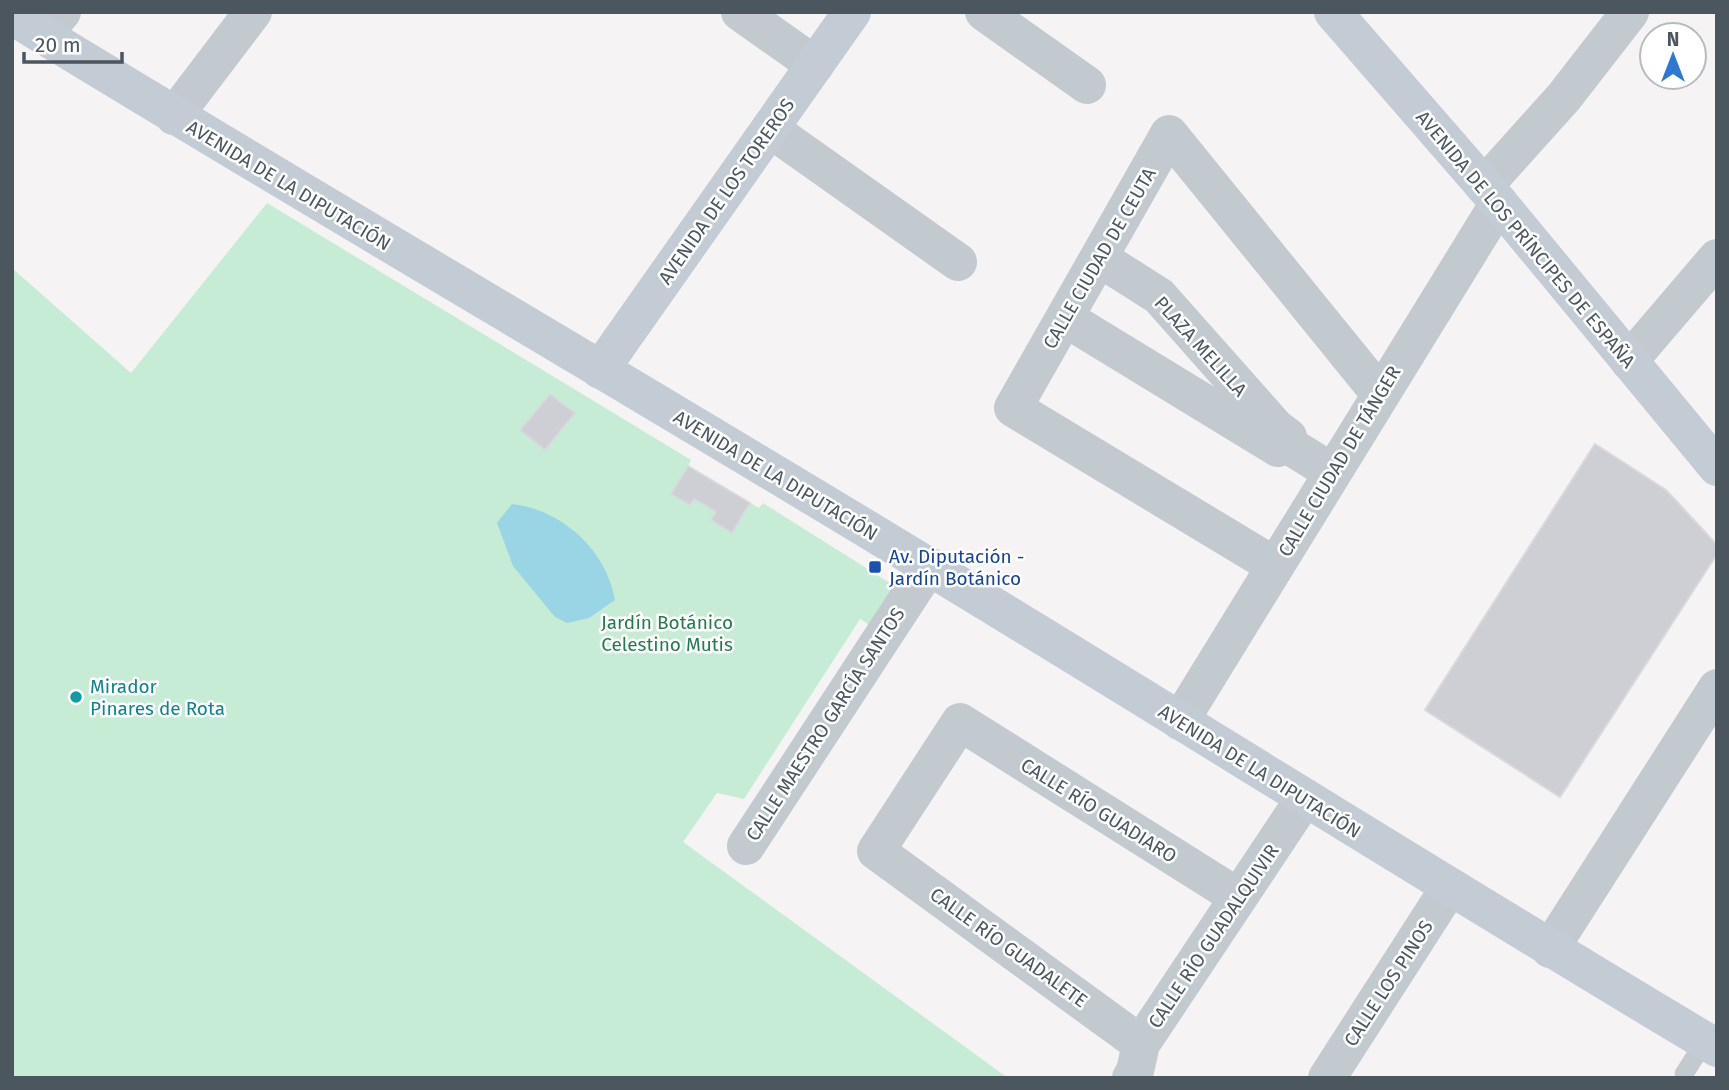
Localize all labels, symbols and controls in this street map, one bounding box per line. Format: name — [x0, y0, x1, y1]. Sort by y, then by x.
scale bar — [24, 21, 122, 65]
north arrow — [1638, 21, 1708, 91]
text: N — [1667, 28, 1679, 51]
text: 20 m — [35, 32, 81, 58]
street label: AVENIDA DE LOS TOREROS — [654, 94, 799, 289]
street label: AVENIDA DE LOS PRÍNCIPES DE ESPAÑA — [1411, 106, 1640, 373]
street label: AVENIDA DE LA DIPUTACIÓN — [182, 115, 395, 256]
street label: CALLE CIUDAD DE CEUTA — [1038, 164, 1161, 353]
street label: PLAZA MELILLA — [1150, 291, 1252, 401]
street label: CALLE CIUDAD DE TÁNGER — [1273, 361, 1406, 561]
street label: AVENIDA DE LA DIPUTACIÓN — [669, 405, 882, 546]
place label: Av. Diputación - Jardín Botánico — [889, 545, 1024, 590]
marker: Av. Diputación - Jardín Botánico — [867, 559, 883, 575]
street label: CALLE MAESTRO GARCÍA SANTOS — [741, 603, 910, 845]
park label: Jardín Botánico Celestino Mutis — [601, 611, 733, 656]
place label: Mirador Pinares de Rota — [90, 675, 225, 720]
marker: Mirador Pinares de Rota — [68, 689, 84, 705]
street label: AVENIDA DE LA DIPUTACIÓN — [1154, 700, 1365, 843]
street label: CALLE RÍO GUADIARO — [1017, 753, 1181, 868]
street label: CALLE RÍO GUADALQUIVIR — [1143, 840, 1284, 1033]
street label: CALLE RÍO GUADALETE — [926, 883, 1092, 1012]
street label: CALLE LOS PINOS — [1339, 916, 1438, 1051]

